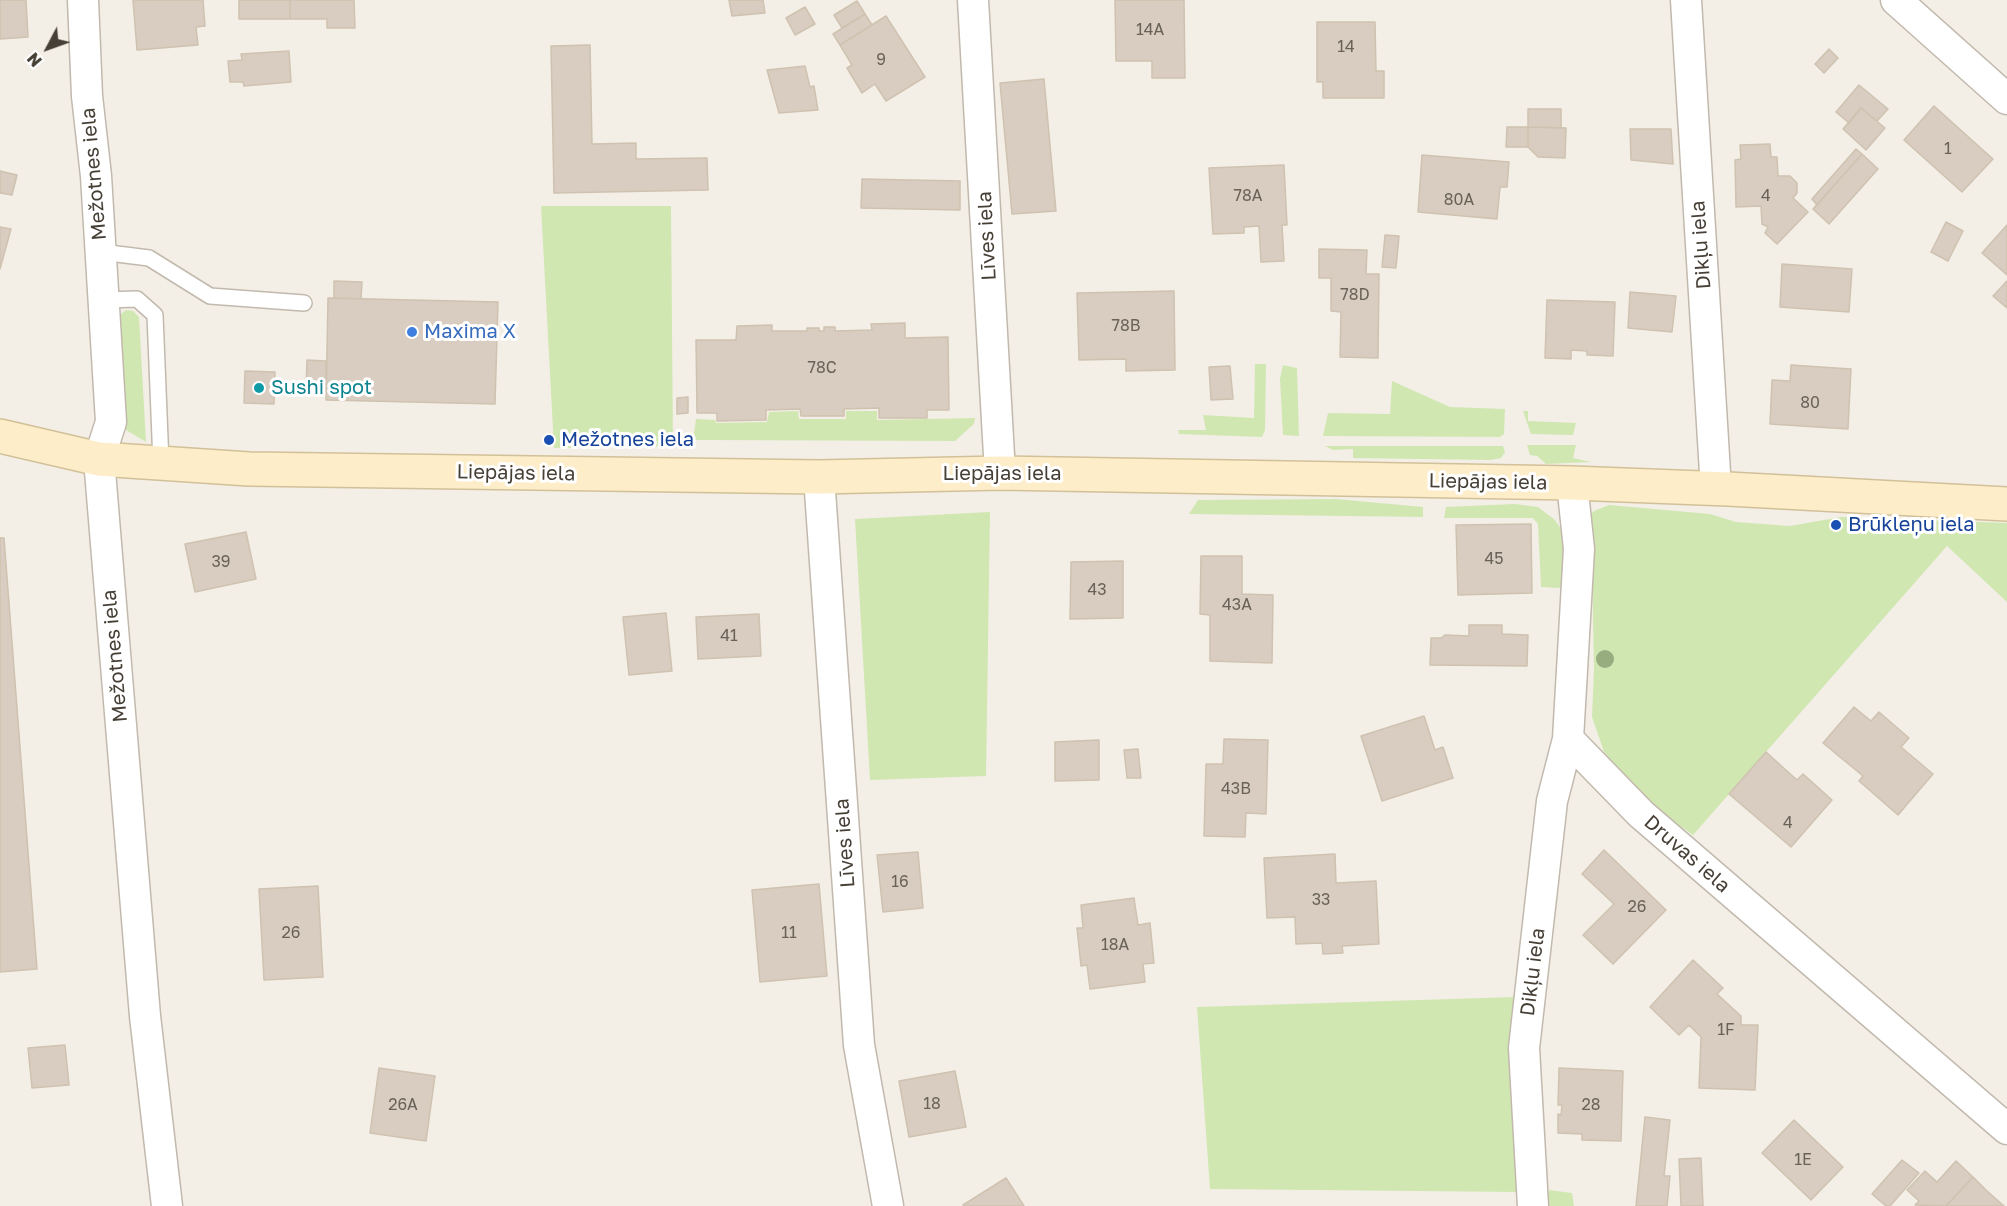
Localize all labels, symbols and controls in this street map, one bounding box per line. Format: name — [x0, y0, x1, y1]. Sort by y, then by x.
north arrow — [18, 18, 78, 78]
house number: 14A — [1136, 20, 1164, 40]
house number: 14 — [1337, 37, 1355, 57]
text: N — [23, 49, 46, 71]
house number: 9 — [876, 50, 886, 70]
street label: Mežotnes iela — [76, 107, 112, 241]
house number: 1 — [1944, 139, 1952, 159]
house number: 78A — [1234, 186, 1262, 206]
house number: 4 — [1761, 186, 1771, 206]
house number: 80A — [1444, 190, 1474, 210]
street label: Līves iela — [973, 191, 1001, 281]
street label: Dikļu iela — [1686, 200, 1716, 290]
house number: 78D — [1340, 285, 1370, 305]
house number: 78B — [1112, 316, 1140, 336]
place label: Maxima X — [424, 320, 516, 344]
marker: Maxima X — [405, 325, 419, 339]
house number: 78C — [807, 358, 837, 378]
place label: Sushi spot — [271, 376, 372, 400]
marker: Sushi spot — [252, 381, 266, 395]
house number: 80 — [1800, 393, 1820, 413]
place label: Mežotnes iela — [561, 428, 694, 452]
marker: Mežotnes iela — [542, 433, 556, 447]
street label: Liepājas iela — [456, 460, 576, 486]
street label: Liepājas iela — [943, 462, 1061, 486]
street label: Liepājas iela — [1428, 469, 1548, 495]
place label: Brūkleņu iela — [1848, 513, 1974, 537]
marker: Brūkleņu iela — [1829, 518, 1843, 532]
house number: 45 — [1484, 549, 1504, 569]
house number: 39 — [211, 552, 231, 572]
house number: 43 — [1087, 580, 1107, 600]
street label: Mežotnes iela — [97, 589, 133, 723]
house number: 43A — [1222, 595, 1252, 615]
house number: 41 — [720, 626, 738, 646]
house number: 43B — [1221, 779, 1251, 799]
street label: Līves iela — [830, 798, 860, 888]
street label: Druvas iela — [1639, 810, 1735, 898]
house number: 4 — [1783, 813, 1793, 833]
house number: 16 — [891, 872, 909, 892]
house number: 33 — [1312, 890, 1330, 910]
house number: 26 — [1628, 897, 1646, 917]
house number: 26 — [282, 923, 300, 943]
house number: 11 — [781, 923, 797, 943]
street label: Dikļu iela — [1516, 926, 1550, 1018]
house number: 18A — [1101, 935, 1129, 955]
house number: 1F — [1717, 1020, 1735, 1040]
house number: 18 — [923, 1094, 941, 1114]
house number: 26A — [388, 1095, 418, 1115]
house number: 28 — [1581, 1095, 1601, 1115]
house number: 1E — [1794, 1150, 1812, 1170]

